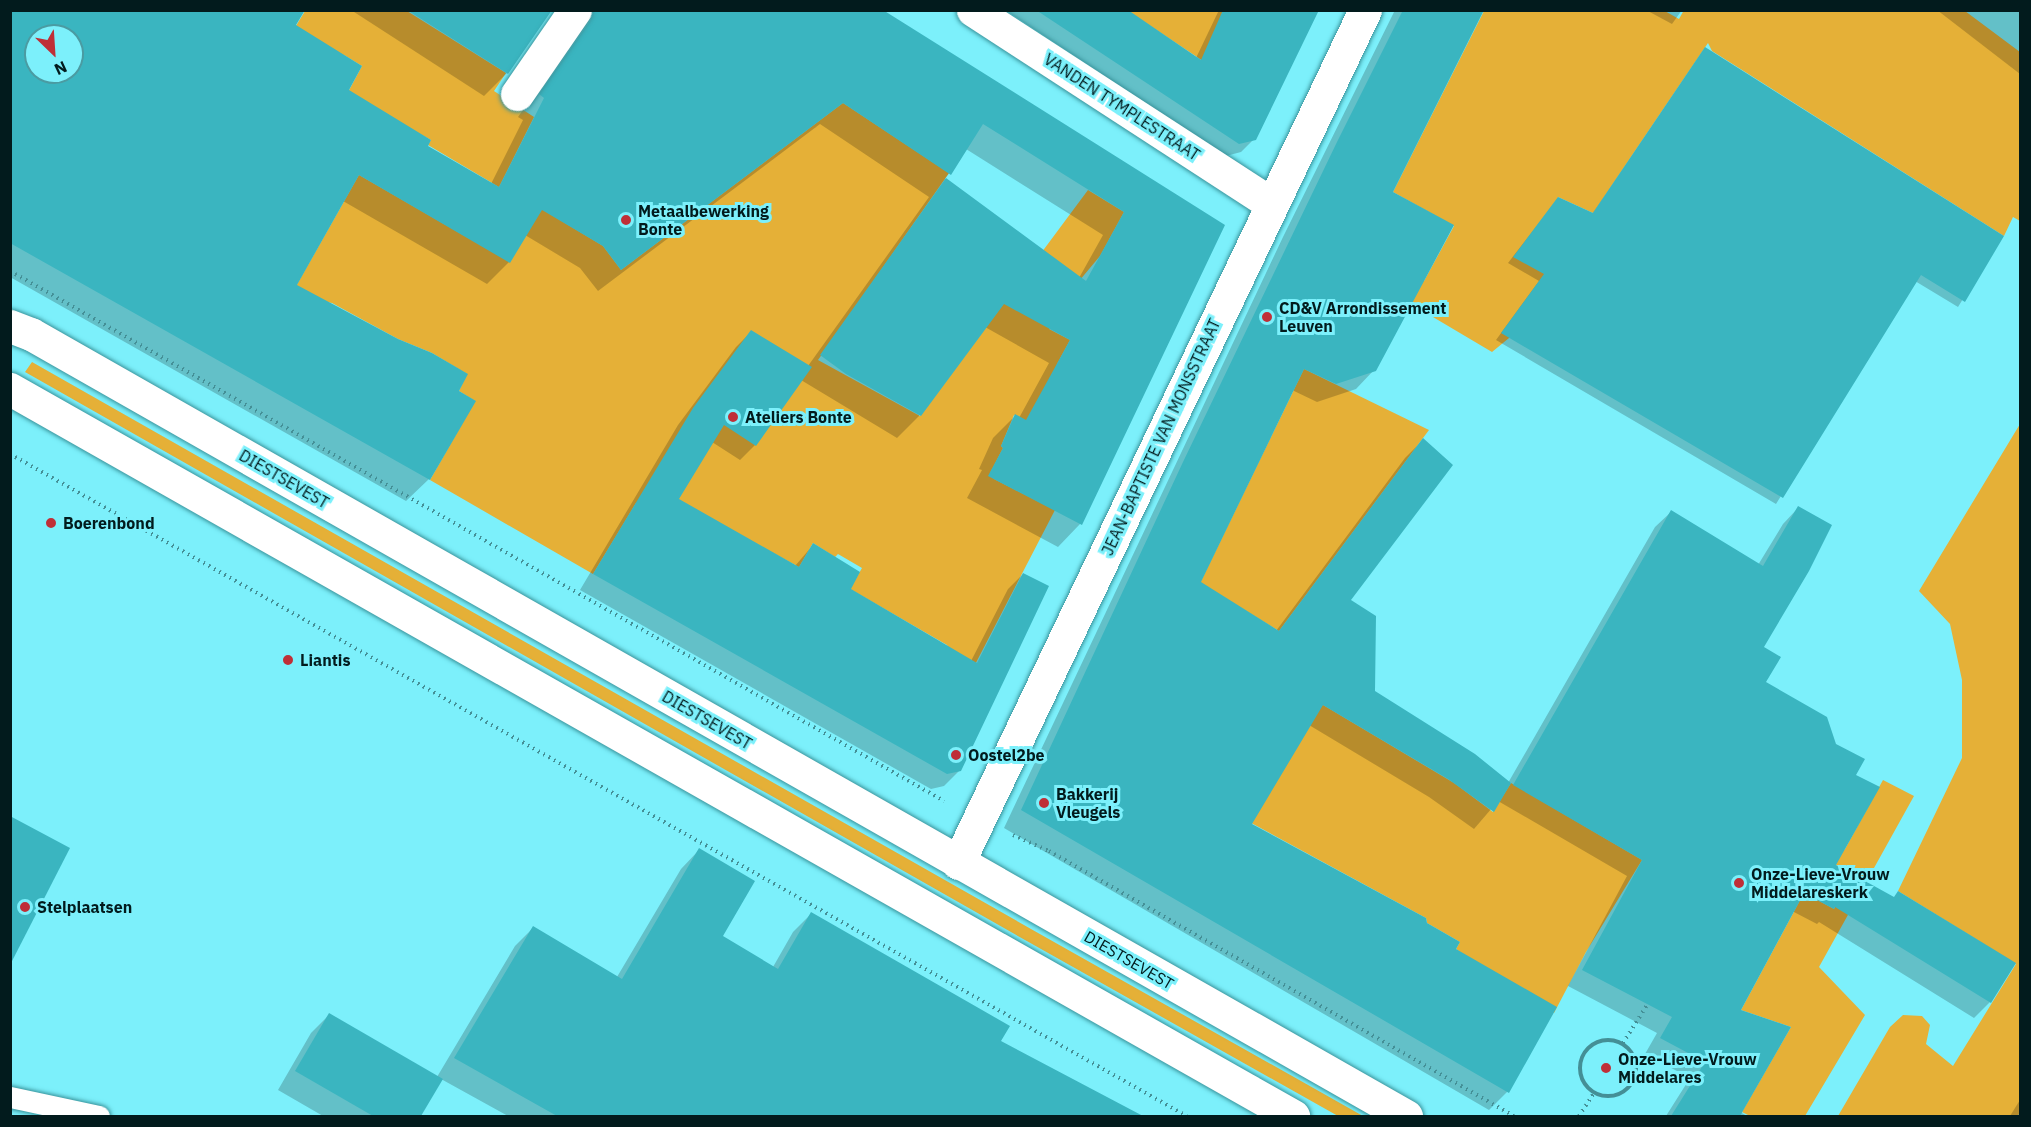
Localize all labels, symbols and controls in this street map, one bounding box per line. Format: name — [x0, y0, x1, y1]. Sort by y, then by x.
north arrow — [24, 24, 84, 84]
street label: VANDEN TYMPLESTRAAT — [1040, 49, 1204, 165]
text: N — [51, 57, 70, 80]
place label: Metaalbewerking Bonte — [638, 201, 769, 239]
marker: Metaalbewerking Bonte — [619, 213, 633, 227]
place label: CD&V Arrondissement Leuven — [1279, 298, 1446, 336]
marker: CD&V Arrondissement Leuven — [1260, 310, 1274, 324]
street label: JEAN-BAPTISTE VAN MONSSTRAAT — [1098, 316, 1224, 558]
place label: Ateliers Bonte — [745, 407, 852, 427]
marker: Ateliers Bonte — [726, 410, 740, 424]
street label: DIESTSEVEST — [236, 446, 332, 512]
place label: Boerenbond — [63, 513, 155, 533]
marker: Boerenbond — [44, 516, 58, 530]
place label: Liantis — [300, 650, 350, 670]
marker: Liantis — [281, 653, 295, 667]
street label: DIESTSEVEST — [659, 687, 755, 753]
place label: Oostel2be — [968, 745, 1045, 765]
marker: Oostel2be — [949, 748, 963, 762]
place label: Bakkerij Vleugels — [1056, 784, 1120, 822]
marker: Bakkerij Vleugels — [1037, 796, 1051, 810]
place label: Onze-Lieve-Vrouw Middelareskerk — [1751, 864, 1890, 902]
marker: Onze-Lieve-Vrouw Middelareskerk — [1732, 876, 1746, 890]
place label: Stelplaatsen — [37, 897, 132, 917]
marker: Stelplaatsen — [18, 900, 32, 914]
street label: DIESTSEVEST — [1081, 927, 1177, 993]
place label: Onze-Lieve-Vrouw Middelares — [1618, 1049, 1757, 1087]
marker: Onze-Lieve-Vrouw Middelares — [1599, 1061, 1613, 1075]

